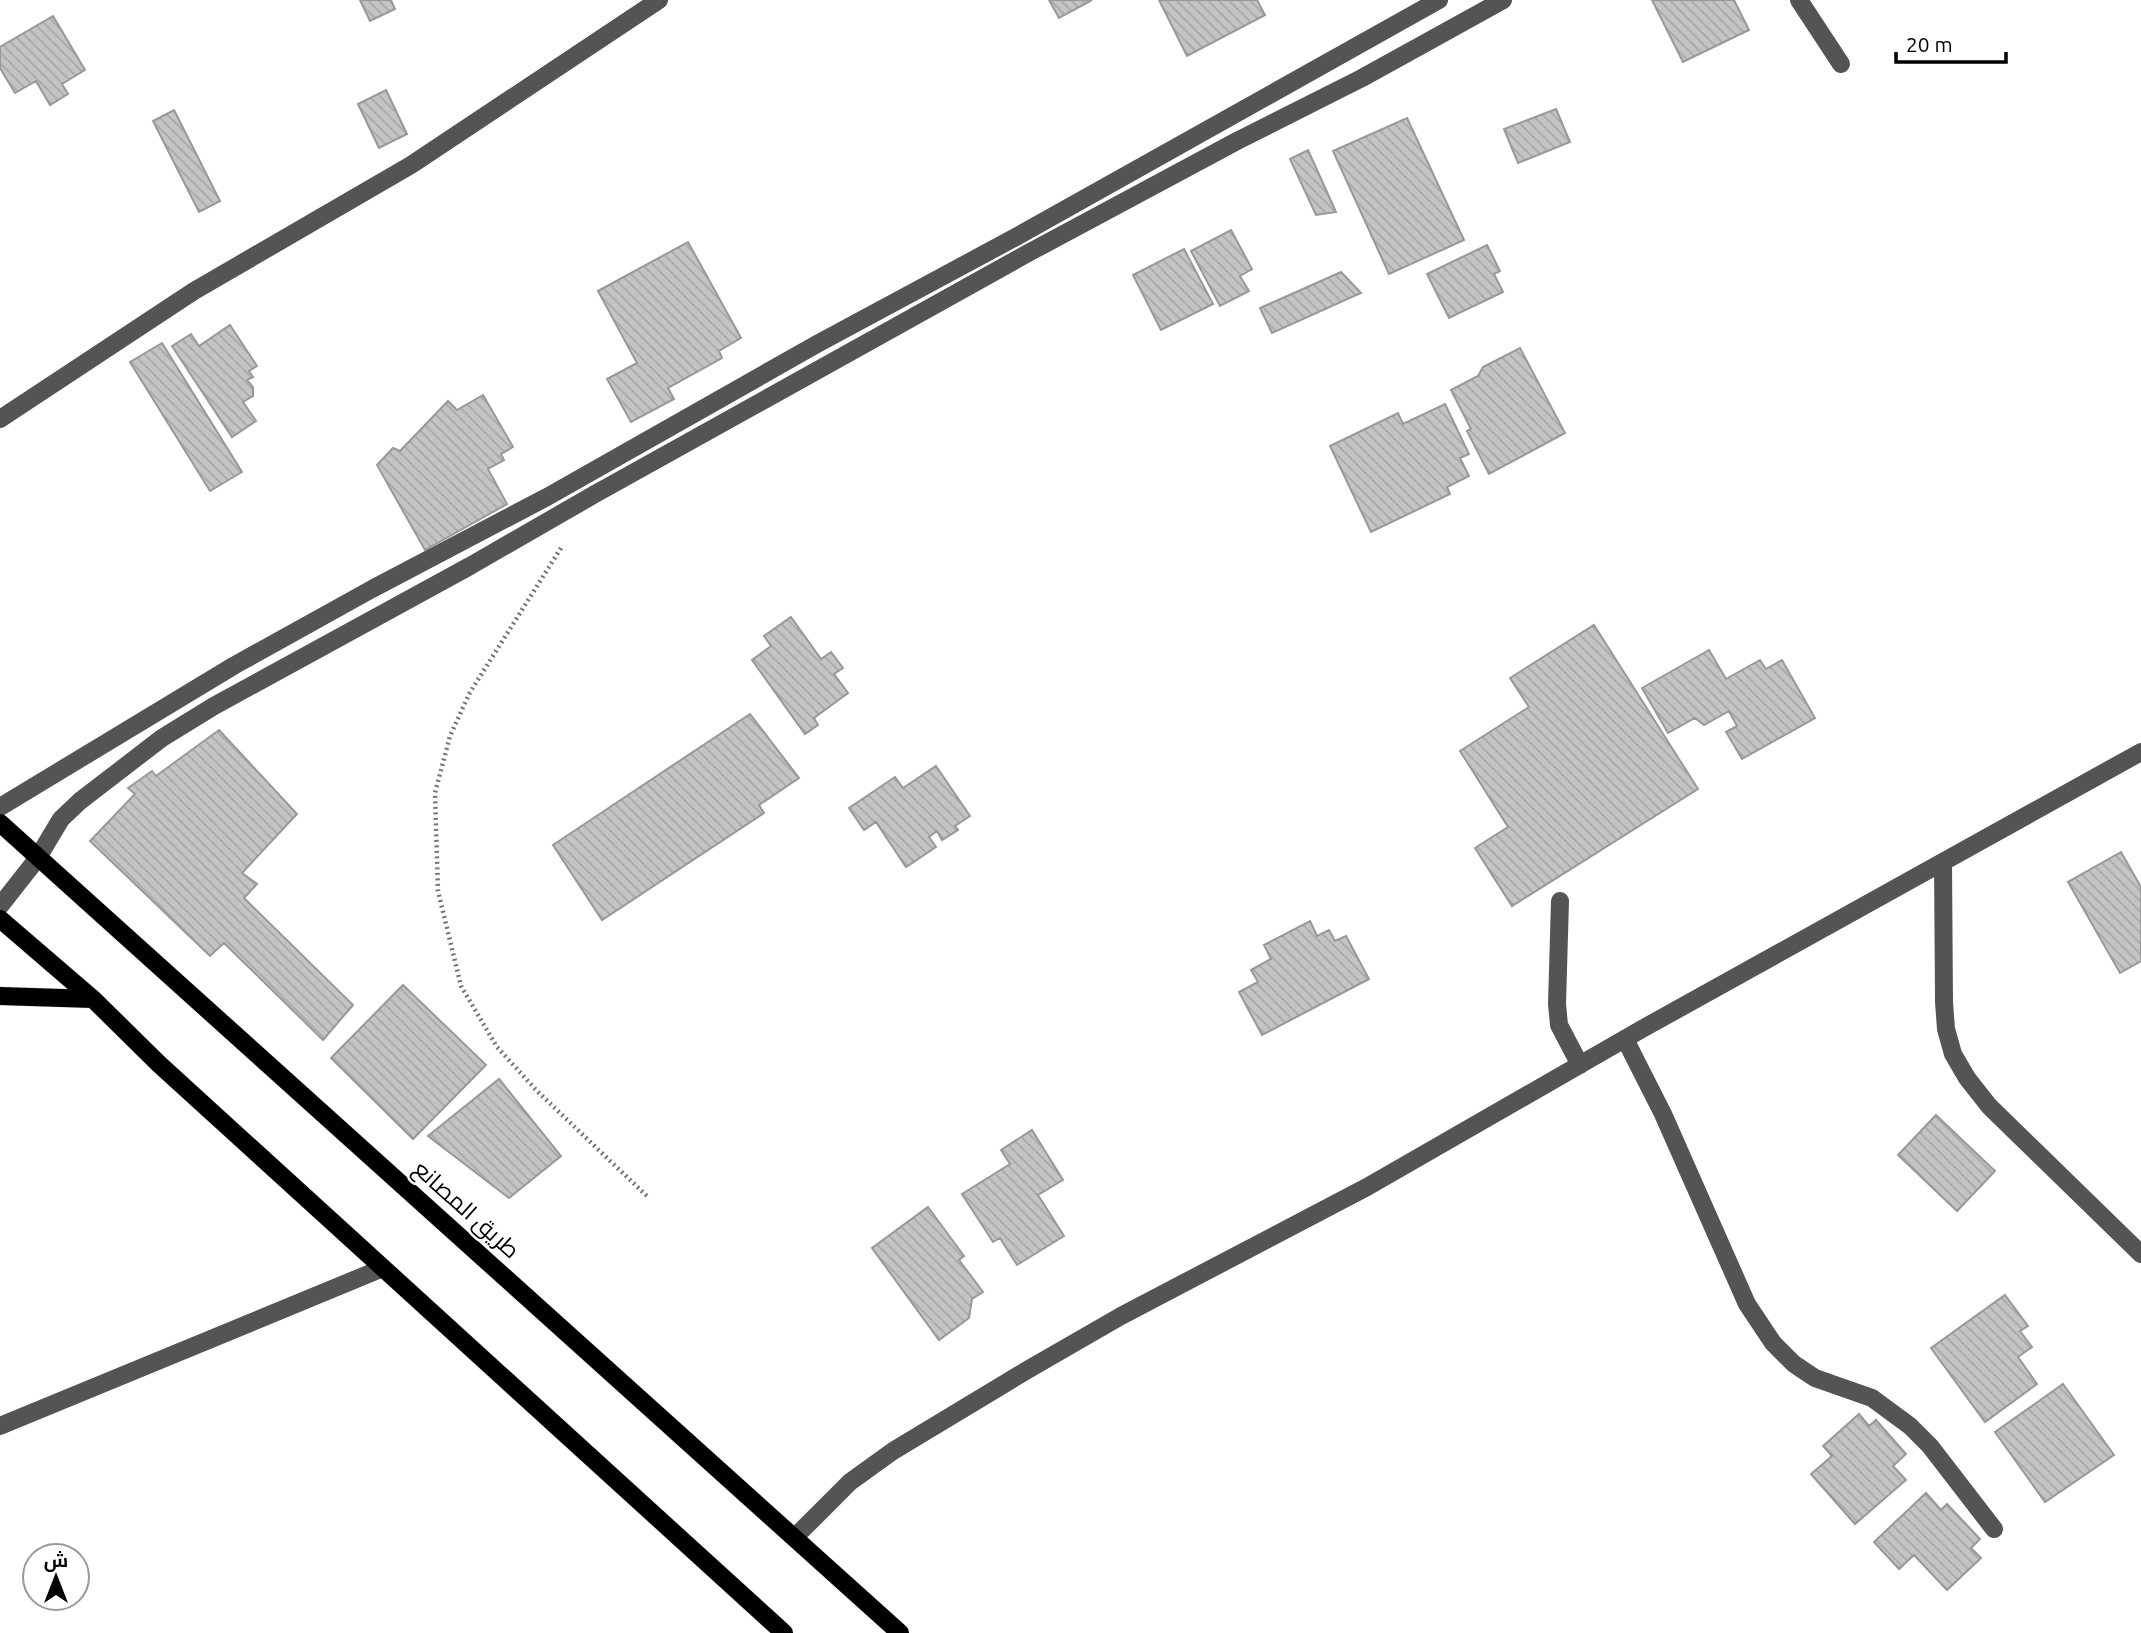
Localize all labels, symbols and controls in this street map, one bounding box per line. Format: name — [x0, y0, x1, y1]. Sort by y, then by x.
scale bar — [1896, 21, 2006, 65]
text: 20 m — [1906, 32, 1953, 56]
street label: طريق المصانع — [407, 1155, 525, 1266]
north arrow — [21, 1542, 91, 1612]
text: ش — [44, 1549, 68, 1572]

